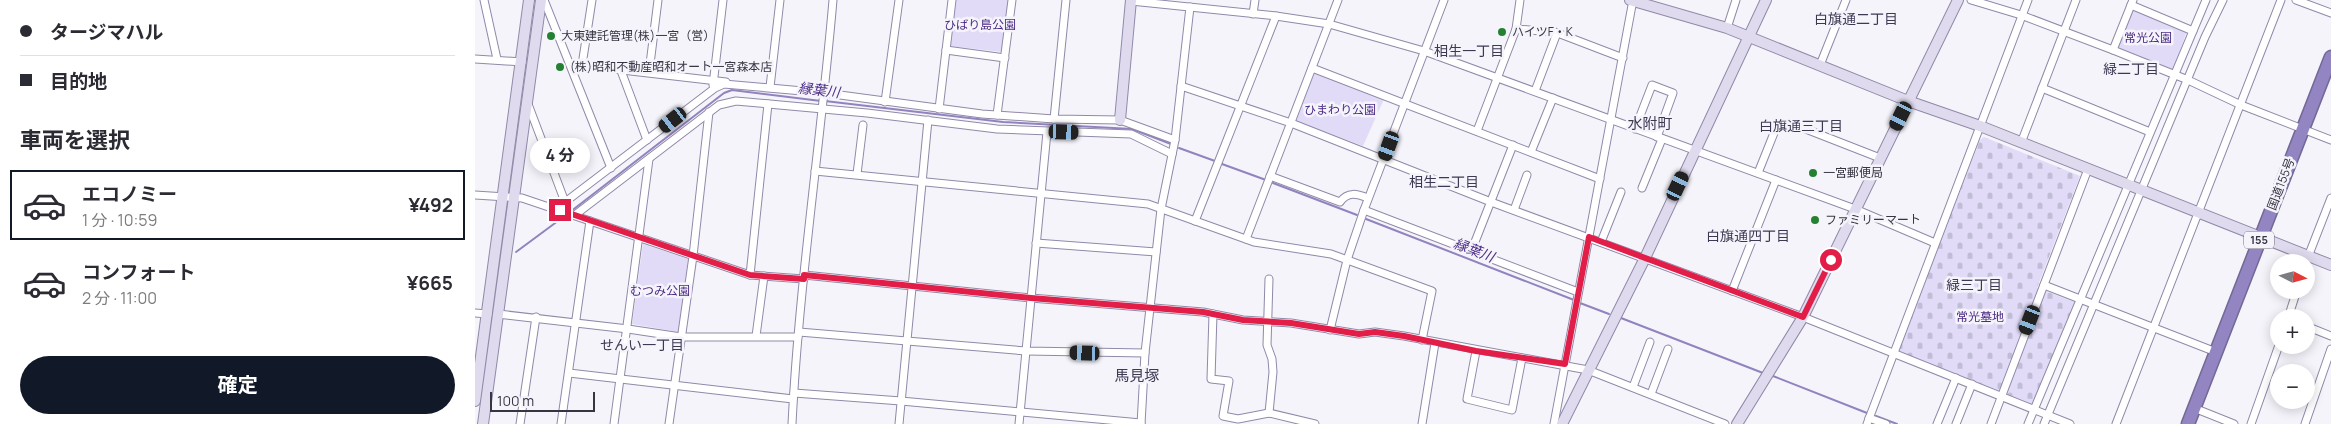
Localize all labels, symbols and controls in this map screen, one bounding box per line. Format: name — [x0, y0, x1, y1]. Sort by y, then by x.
district label: 白旗通二丁目 — [1814, 9, 1898, 28]
park label: ひばり島公園 — [944, 16, 1016, 33]
text: タージマハル — [50, 19, 164, 45]
place label: ハイツF・K — [1512, 23, 1574, 40]
marker: ハイツF・K — [1496, 26, 1508, 38]
place label: 大東建託管理(株)一宮（営） — [561, 27, 715, 44]
park label: 常光公園 — [2124, 29, 2172, 46]
marker: 大東建託管理(株)一宮（営） — [545, 30, 557, 42]
district label: 相生一丁目 — [1434, 41, 1504, 60]
place label: (株)昭和不動産昭和オート一宮森本店 — [570, 58, 772, 75]
district label: 緑二丁目 — [2103, 59, 2159, 78]
marker: (株)昭和不動産昭和オート一宮森本店 — [554, 61, 566, 73]
text: 目的地 — [50, 68, 107, 94]
water label: 縁葉川 — [797, 78, 843, 102]
car — [1887, 99, 1914, 133]
park label: ひまわり公園 — [1304, 101, 1376, 118]
car — [656, 105, 689, 135]
district label: 水附町 — [1627, 113, 1673, 134]
district label: 白旗通三丁目 — [1759, 116, 1843, 135]
car — [1048, 124, 1079, 140]
text: 車両を選択 — [20, 125, 130, 155]
car — [1376, 129, 1401, 163]
callout: 4 分 — [530, 138, 590, 172]
text: 4 分 — [546, 144, 574, 166]
street label: 国道155号 — [2263, 155, 2298, 212]
place label: 一宮郵便局 — [1823, 164, 1883, 181]
marker: 一宮郵便局 — [1807, 167, 1819, 179]
car — [1664, 169, 1691, 203]
district label: 相生二丁目 — [1409, 172, 1479, 191]
text: エコノミー — [82, 181, 177, 207]
icon: car — [22, 183, 67, 228]
text: ¥492 — [409, 192, 453, 218]
route end — [549, 199, 571, 221]
text: 1 分 · 10:59 — [82, 209, 157, 231]
place label: ファミリーマート — [1825, 211, 1921, 228]
marker: ファミリーマート — [1809, 214, 1821, 226]
district label: 白旗通四丁目 — [1706, 226, 1790, 245]
road number: 155 — [2244, 232, 2274, 248]
water label: 縁葉川 — [1451, 233, 1499, 267]
route start — [1820, 249, 1842, 271]
north arrow — [2270, 254, 2315, 299]
map controls — [2270, 254, 2315, 409]
text: コンフォート — [82, 259, 195, 285]
icon: car — [22, 261, 67, 306]
text: ¥665 — [407, 270, 453, 296]
district label: 緑三丁目 — [1946, 275, 2002, 294]
park label: むつみ公園 — [630, 282, 690, 299]
text: 2 分 · 11:00 — [82, 287, 157, 309]
car — [2017, 303, 2042, 337]
park label: 常光墓地 — [1956, 308, 2004, 325]
button: + — [2270, 309, 2315, 354]
district label: せんい一丁目 — [600, 335, 684, 354]
car — [1069, 345, 1100, 361]
button: 確定 — [20, 356, 455, 414]
button: − — [2270, 364, 2315, 409]
district label: 馬見塚 — [1114, 365, 1160, 386]
scale bar — [490, 389, 595, 412]
text: 100 m — [497, 391, 534, 410]

